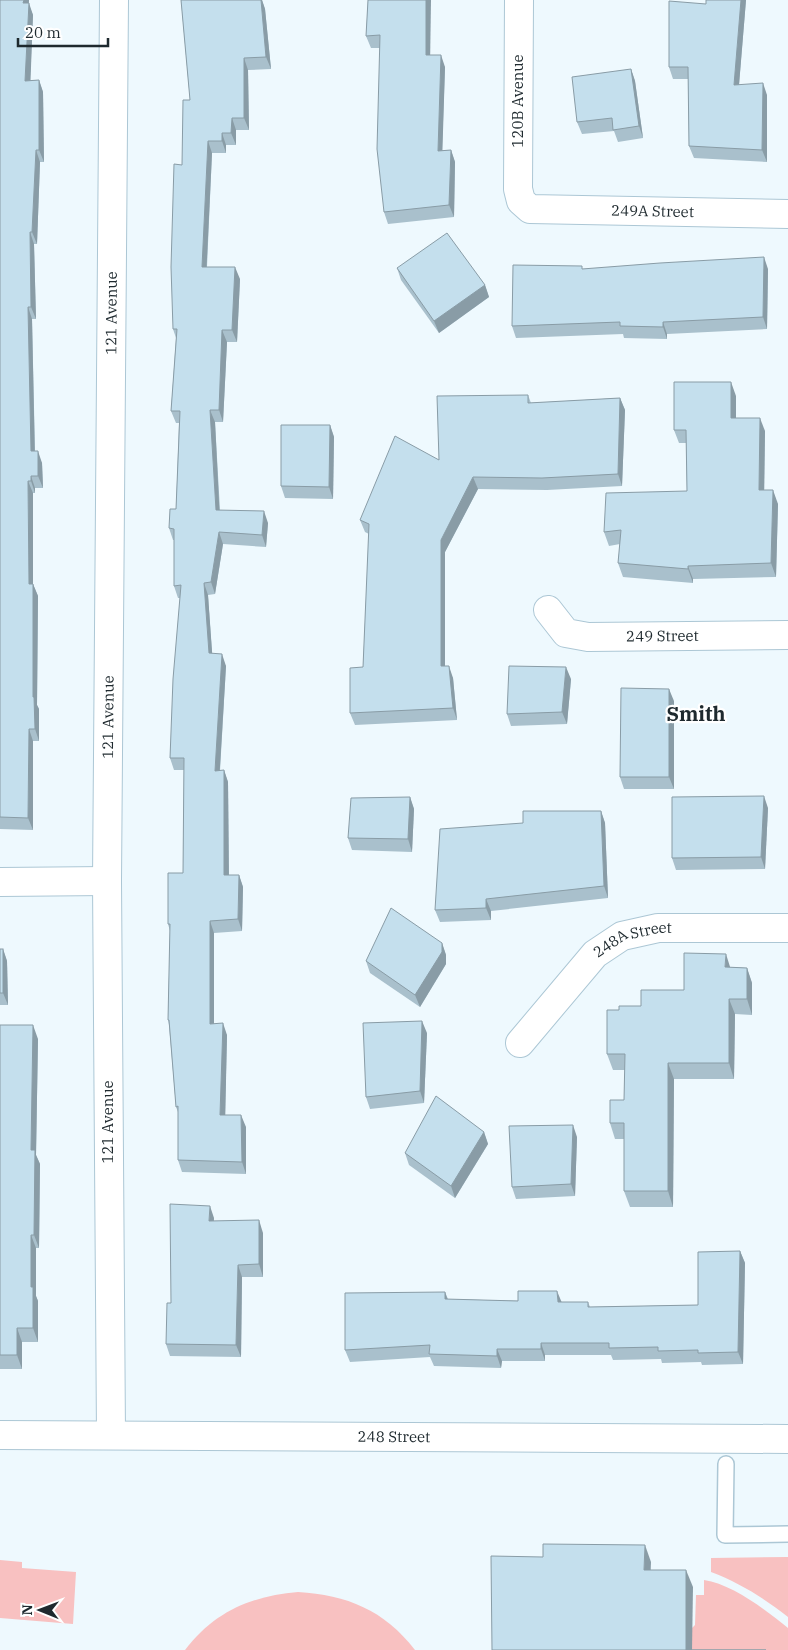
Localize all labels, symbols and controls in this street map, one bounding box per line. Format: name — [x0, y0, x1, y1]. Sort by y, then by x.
scale bar — [18, 15, 108, 47]
text: 20 m — [25, 23, 61, 42]
street label: 120B Avenue — [508, 54, 527, 148]
street label: 249A Street — [611, 201, 694, 221]
street label: 121 Avenue — [101, 271, 121, 355]
street label: 249 Street — [626, 626, 699, 646]
street label: 121 Avenue — [98, 675, 118, 759]
district label: Smith — [667, 700, 725, 727]
street label: 248A Street — [590, 918, 672, 961]
street label: 121 Avenue — [98, 1080, 117, 1164]
street label: 248 Street — [358, 1427, 430, 1446]
north arrow — [15, 1585, 65, 1635]
text: N — [18, 1604, 36, 1615]

